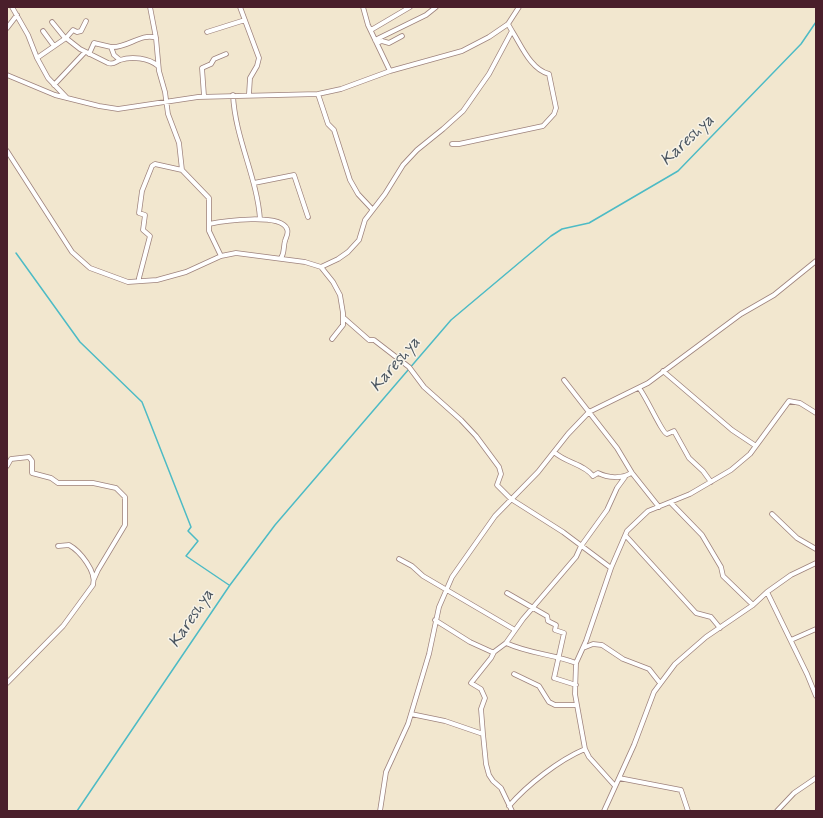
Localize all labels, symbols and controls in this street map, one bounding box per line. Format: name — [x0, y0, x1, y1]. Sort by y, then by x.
water label: Kareshya — [657, 111, 719, 171]
water label: Kareshya — [367, 333, 425, 397]
water label: Kareshya — [165, 586, 219, 652]

